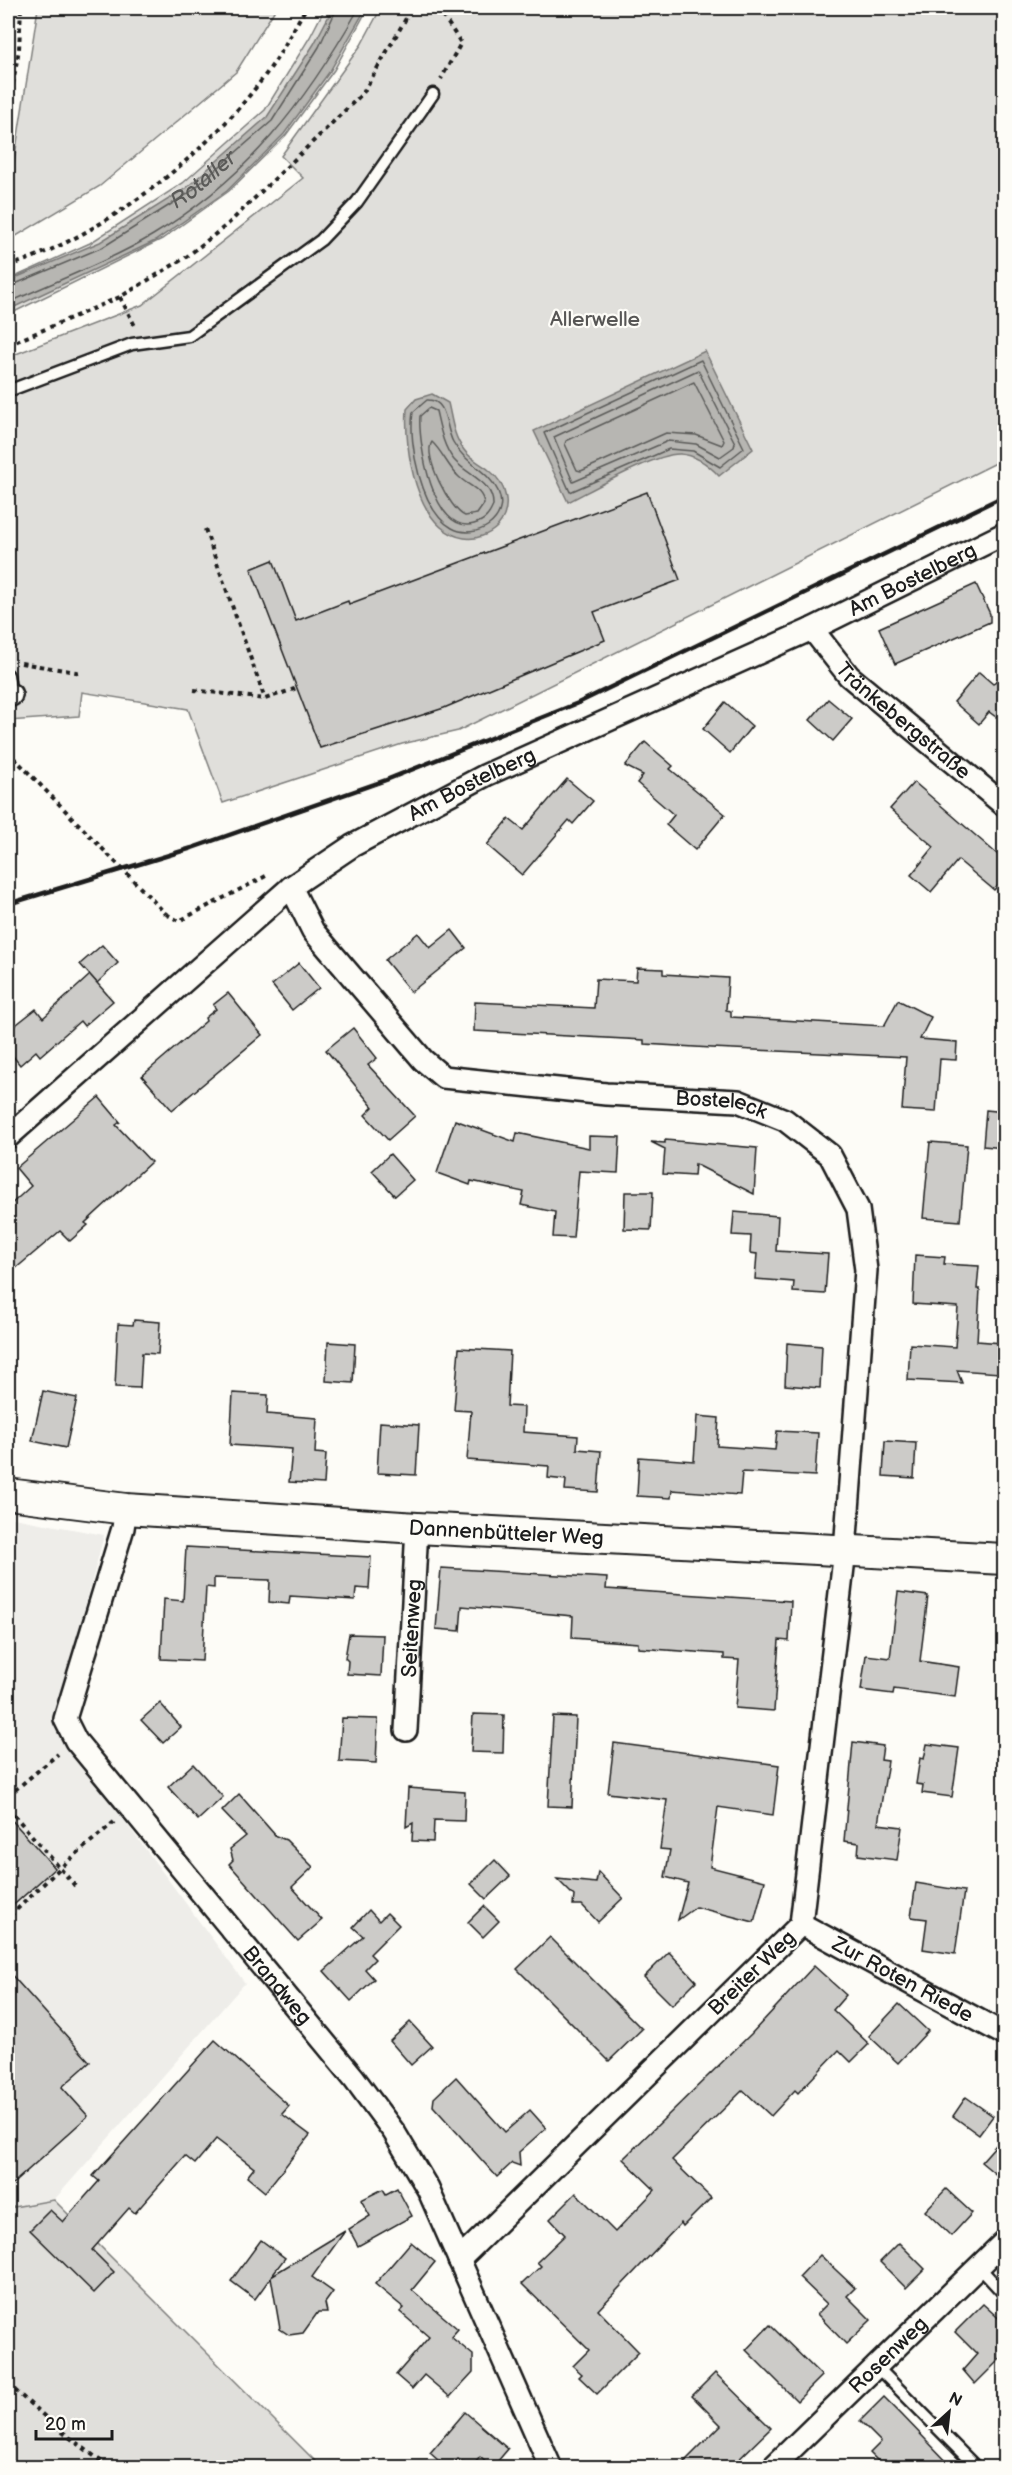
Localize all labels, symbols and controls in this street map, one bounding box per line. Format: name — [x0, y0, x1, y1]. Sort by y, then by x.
water label: Rotaller — [165, 143, 243, 215]
park label: Allerwelle — [550, 307, 640, 332]
street label: Am Bostelberg — [845, 537, 980, 621]
street label: Tränkebergstraße — [830, 657, 976, 784]
street label: Am Bostelberg — [404, 742, 539, 826]
street label: Bosteleck — [675, 1085, 772, 1124]
street label: Dannenbütteler Weg — [408, 1515, 604, 1550]
street label: Seitenweg — [396, 1578, 427, 1678]
street label: Breiter Weg — [703, 1925, 801, 2021]
street label: Zur Roten Riede — [827, 1930, 978, 2028]
street label: Brandweg — [238, 1941, 317, 2030]
street label: Rosenweg — [844, 2311, 933, 2399]
north arrow — [919, 2382, 979, 2442]
text: N — [945, 2389, 965, 2411]
scale bar — [36, 2403, 112, 2441]
text: 20 m — [45, 2414, 86, 2435]

